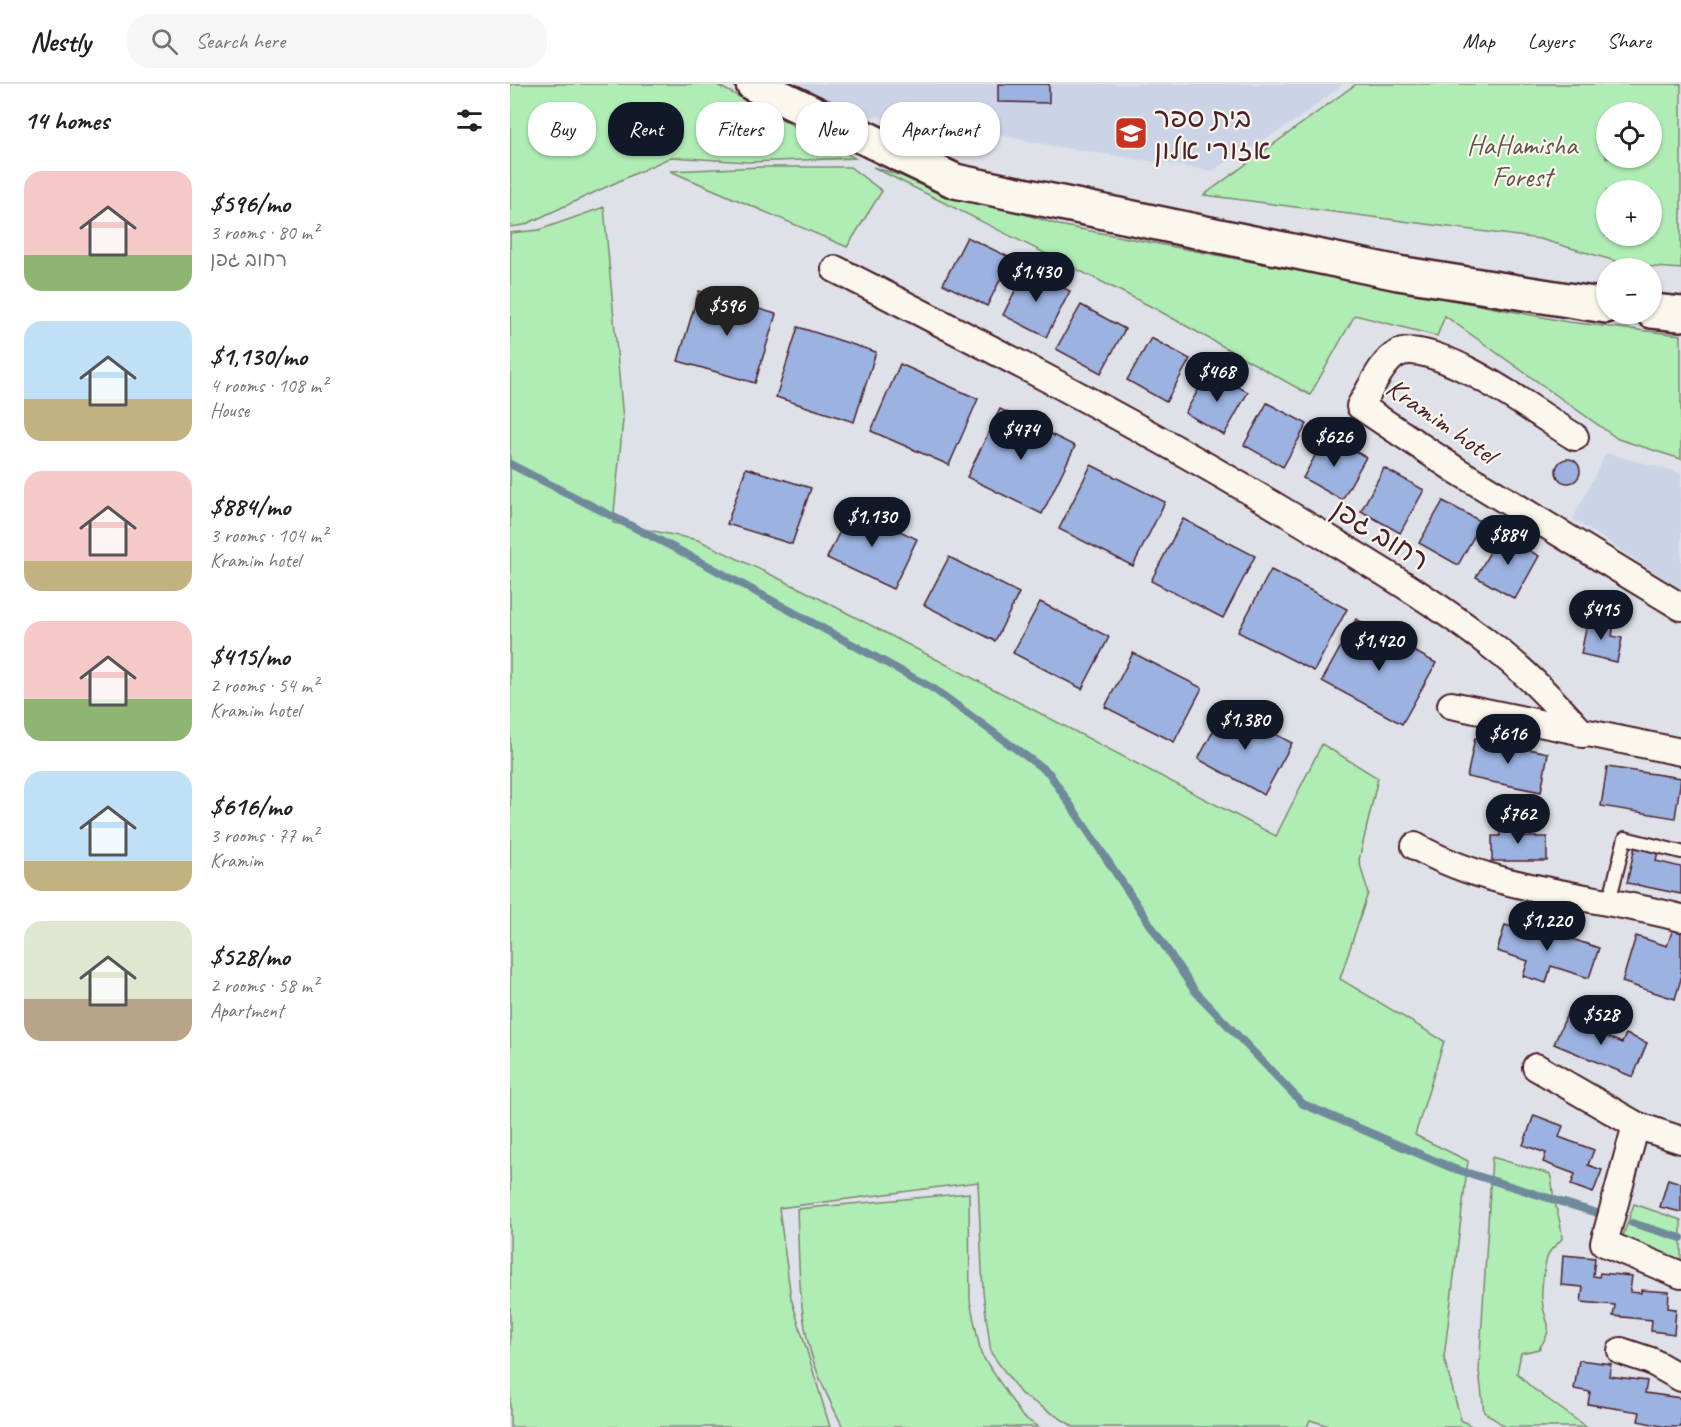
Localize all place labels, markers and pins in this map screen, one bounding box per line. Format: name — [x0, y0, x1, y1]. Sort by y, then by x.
place label: בית ספר אזורי אלון — [1154, 100, 1271, 167]
school or university icon: בית ספר אזורי אלון — [1113, 115, 1149, 151]
pin: $1,430 — [987, 252, 1085, 303]
pin: $596 — [691, 286, 763, 337]
pin: $468 — [1181, 352, 1253, 403]
pin: $474 — [985, 410, 1057, 461]
pin: $626 — [1298, 417, 1370, 468]
pin: $1,130 — [823, 497, 921, 548]
pin: $884 — [1472, 515, 1544, 566]
pin: $415 — [1565, 590, 1637, 641]
pin: $1,420 — [1330, 621, 1428, 672]
pin: $1,380 — [1196, 700, 1294, 751]
pin: $616 — [1472, 714, 1544, 765]
pin: $762 — [1482, 794, 1554, 845]
pin: $1,220 — [1498, 901, 1596, 952]
pin: $528 — [1565, 995, 1637, 1046]

